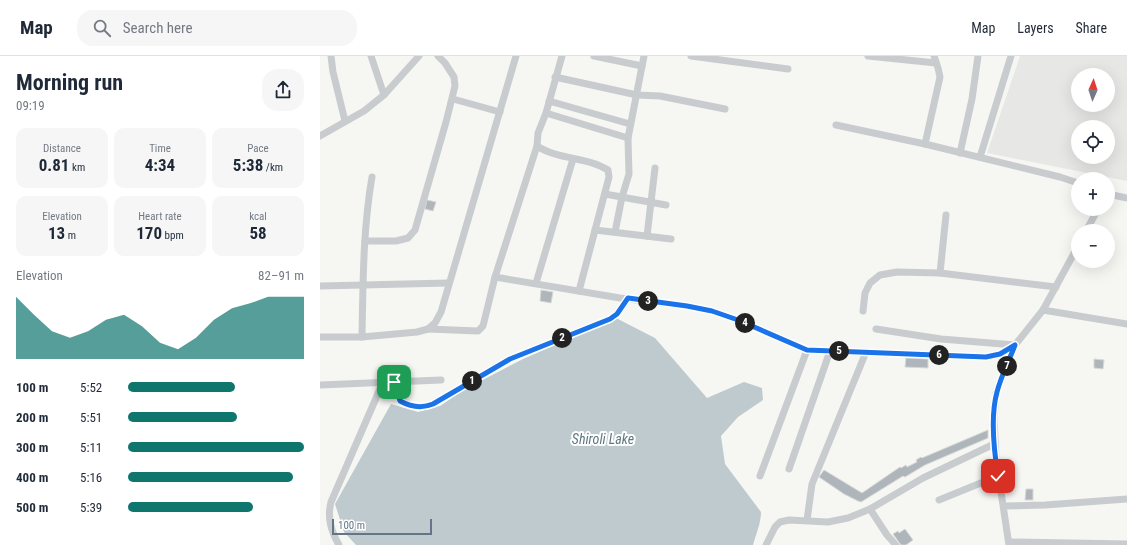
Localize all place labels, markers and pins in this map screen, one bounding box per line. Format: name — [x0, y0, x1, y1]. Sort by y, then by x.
pin: 3 — [638, 291, 658, 311]
pin: 4 — [735, 313, 755, 333]
pin: 2 — [552, 328, 572, 348]
pin: 5 — [829, 341, 849, 361]
pin: 6 — [929, 345, 949, 365]
pin: 7 — [997, 356, 1017, 376]
pin — [377, 365, 411, 399]
pin: 1 — [462, 371, 482, 391]
pin — [981, 459, 1015, 493]

